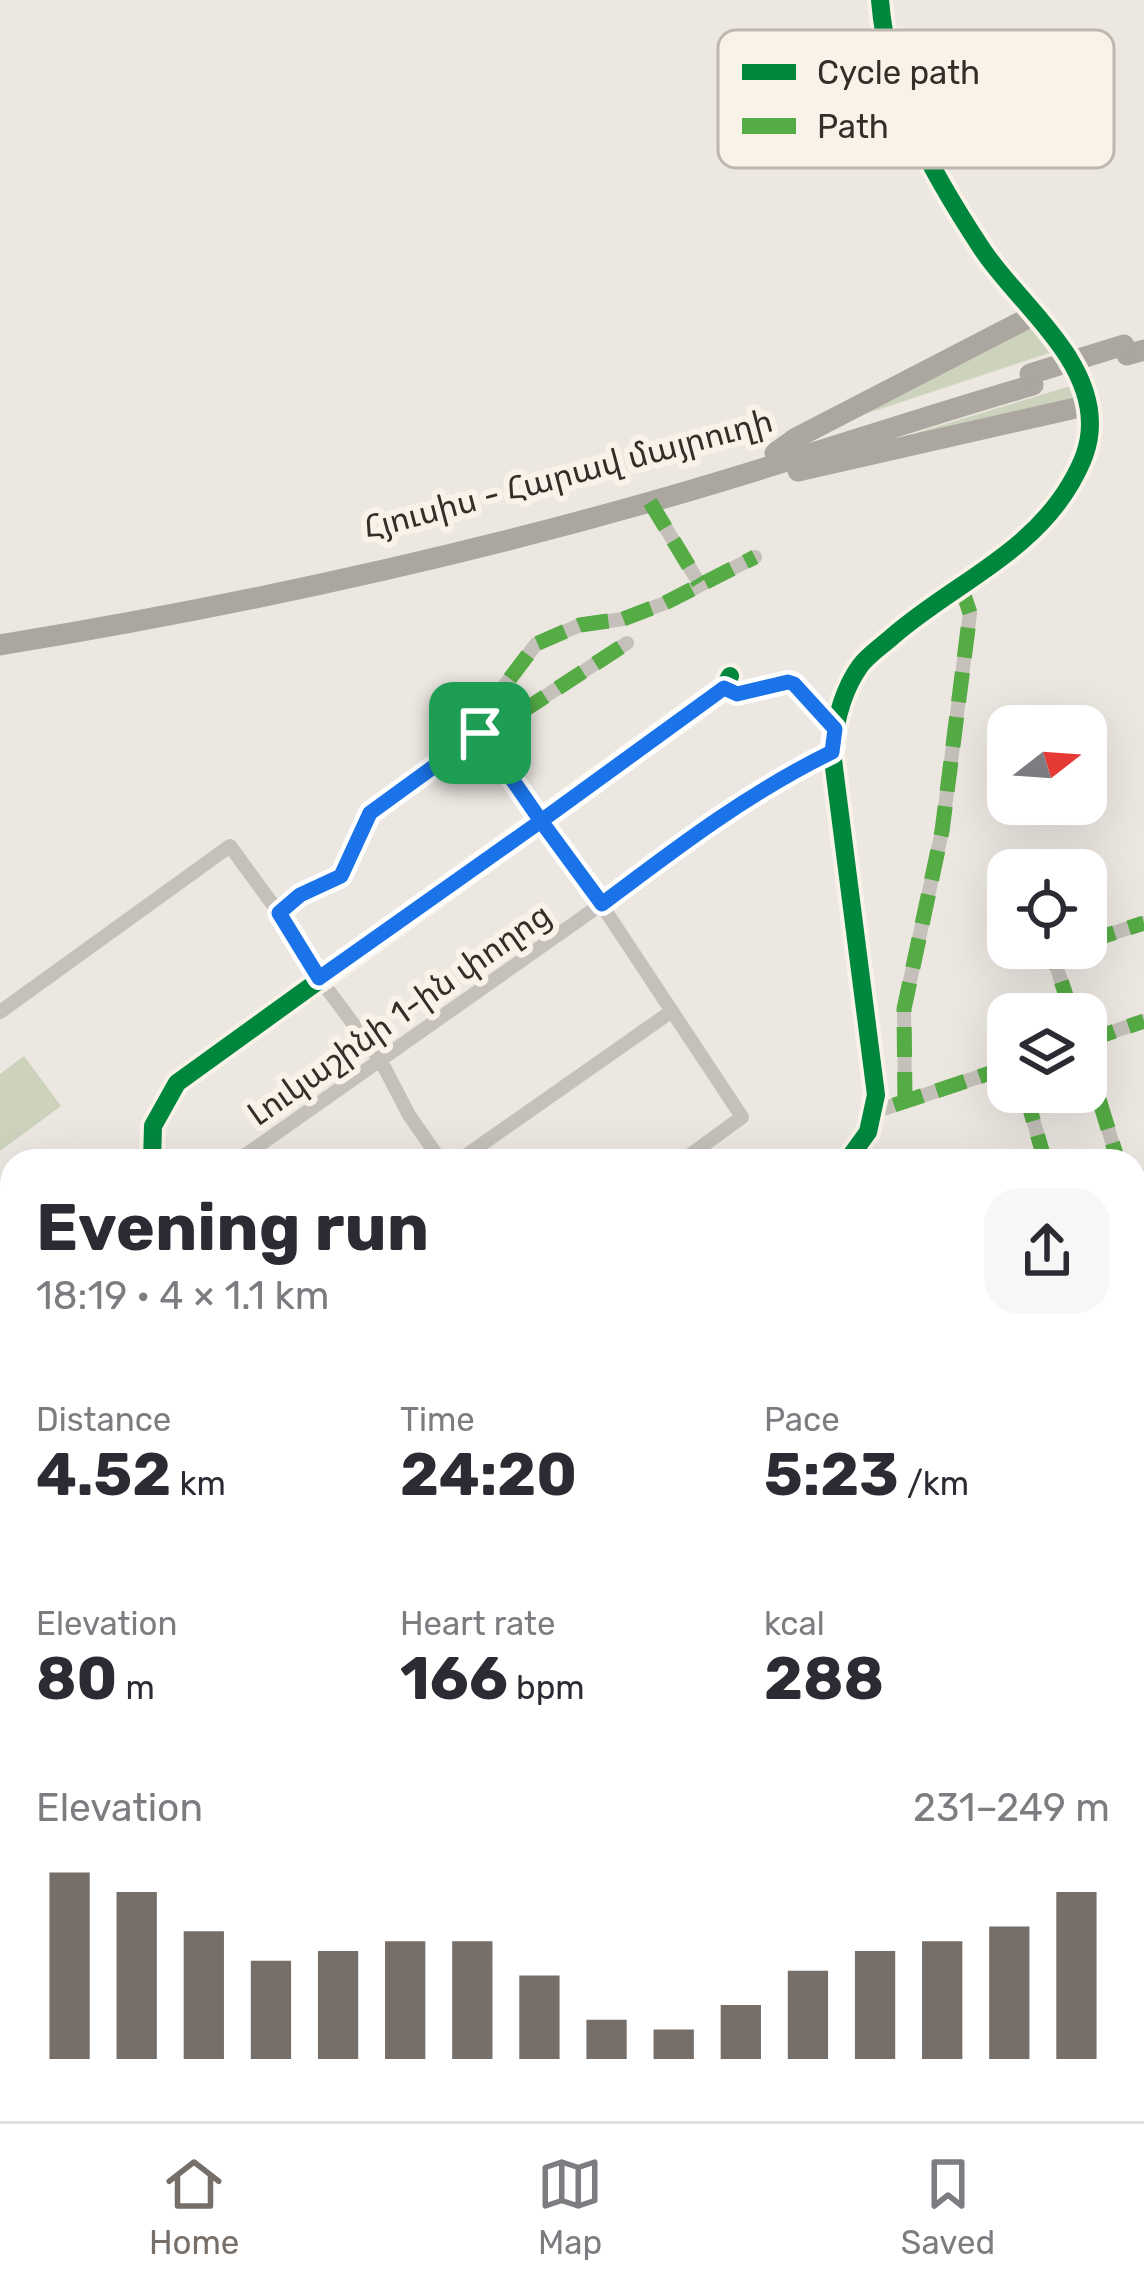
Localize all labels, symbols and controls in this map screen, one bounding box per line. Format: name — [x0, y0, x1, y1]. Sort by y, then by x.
legend — [718, 30, 1114, 168]
text: Cycle path — [817, 53, 980, 92]
text: Path — [817, 107, 889, 146]
street label: Հյուսիս - Հարավ մայրուղի — [359, 401, 777, 547]
pin — [429, 682, 531, 784]
icon: arrive — [447, 700, 513, 766]
north arrow — [987, 705, 1107, 825]
map controls — [987, 705, 1107, 1113]
button: locate — [987, 849, 1107, 969]
street label: Լուկաշինի 1-ին փողոց — [240, 895, 558, 1133]
button: layers — [987, 993, 1107, 1113]
text: Evening run — [36, 1188, 429, 1267]
button: share — [984, 1188, 1110, 1314]
text: 18:19 · 4 × 1.1 km — [36, 1273, 329, 1319]
text: Distance — [36, 1400, 171, 1439]
text: Time — [400, 1400, 475, 1439]
text: Pace — [764, 1400, 840, 1439]
text: 4.52 — [36, 1439, 171, 1510]
text: 24:20 — [400, 1439, 577, 1510]
text: 5:23 — [764, 1439, 899, 1510]
text: km — [171, 1464, 226, 1503]
text: /km — [899, 1464, 969, 1503]
text: Elevation — [36, 1604, 177, 1643]
text: Heart rate — [400, 1604, 556, 1643]
text: kcal — [764, 1604, 825, 1643]
text: 80 — [36, 1643, 117, 1714]
text: 166 — [400, 1643, 508, 1714]
text: 288 — [764, 1643, 884, 1714]
text: m — [117, 1668, 155, 1707]
text: bpm — [508, 1668, 585, 1707]
text: Elevation — [36, 1785, 203, 1831]
text: 231–249 m — [913, 1785, 1110, 1831]
tab: Home — [149, 2151, 239, 2262]
tab: Map — [537, 2151, 603, 2262]
tab: Saved — [901, 2151, 995, 2262]

